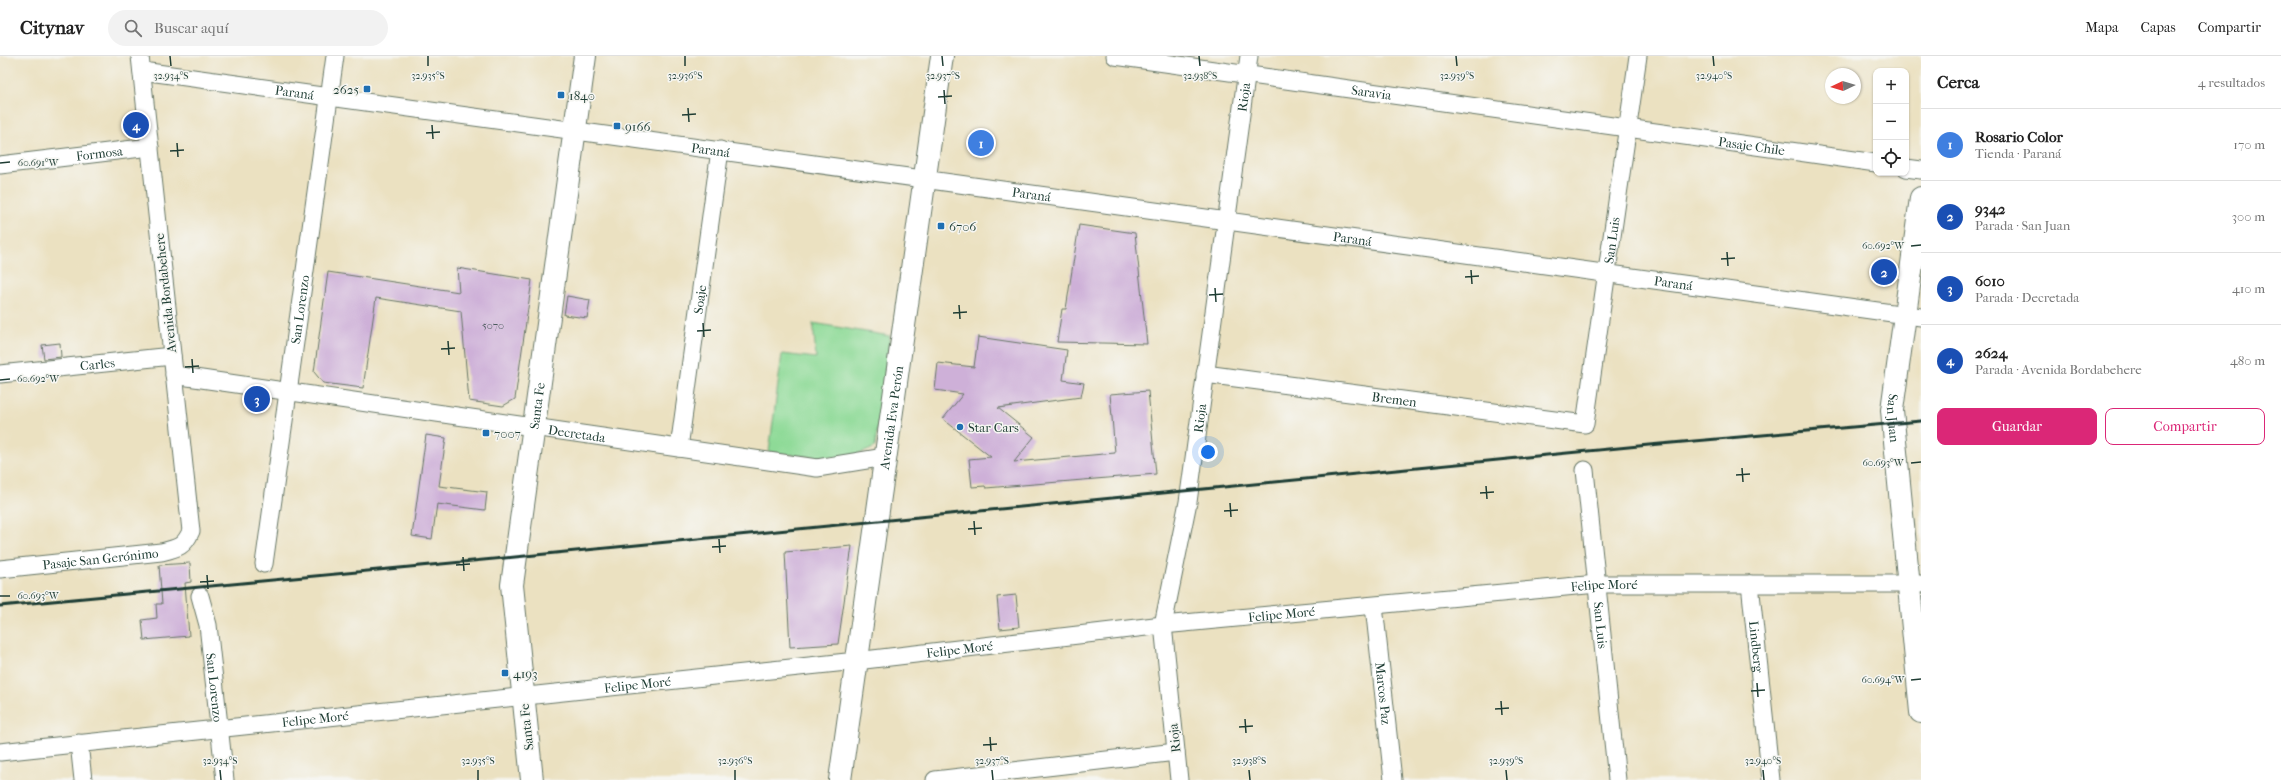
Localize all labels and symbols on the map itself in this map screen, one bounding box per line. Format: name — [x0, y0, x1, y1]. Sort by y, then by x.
north arrow — [1825, 68, 1861, 104]
text: 32.934°S — [153, 70, 189, 82]
text: 32.935°S — [411, 70, 445, 82]
text: 32.936°S — [668, 70, 702, 82]
text: 32.937°S — [926, 70, 960, 82]
text: 32.938°S — [1183, 70, 1217, 82]
text: 32.939°S — [1440, 70, 1474, 82]
text: 32.940°S — [1696, 70, 1732, 82]
street label: Rioja — [1234, 81, 1253, 113]
street label: Paraná — [274, 82, 316, 103]
place label: 2625 — [333, 82, 359, 97]
street label: Saravia — [1350, 82, 1393, 103]
marker: 2625 — [362, 84, 372, 94]
place label: 1840 — [569, 88, 595, 103]
marker: 1840 — [556, 90, 566, 100]
pin: 4 — [123, 110, 149, 140]
place label: 9166 — [625, 119, 651, 134]
marker: 9166 — [612, 121, 622, 131]
pin: 1 — [968, 128, 994, 158]
street label: Pasaje Chile — [1717, 134, 1786, 158]
street label: Paraná — [690, 140, 732, 160]
street label: Formosa — [75, 143, 125, 164]
text: 60.691°W — [18, 157, 59, 169]
street label: Paraná — [1011, 184, 1053, 205]
street label: San Luis — [1601, 216, 1623, 265]
place label: 6706 — [949, 219, 977, 234]
marker: 6706 — [936, 221, 946, 231]
street label: Paraná — [1332, 229, 1374, 249]
street label: Avenida Bordabehere — [152, 232, 179, 354]
text: 60.692°W — [1862, 240, 1905, 252]
pin: 2 — [1871, 257, 1897, 287]
street label: Paraná — [1653, 273, 1695, 293]
street label: San Lorenzo — [288, 274, 312, 345]
street label: Soaje — [691, 283, 709, 315]
house number: 5070 — [482, 319, 504, 332]
street label: Carles — [79, 355, 116, 374]
street label: Avenida Eva Perón — [877, 364, 906, 471]
text: 60.692°W — [17, 373, 60, 385]
street label: Santa Fe — [527, 381, 548, 430]
pin: 3 — [244, 384, 270, 414]
street label: Bremen — [1371, 389, 1418, 410]
street label: San Juan — [1884, 393, 1902, 443]
street label: Rioja — [1191, 402, 1210, 434]
place label: Star Cars — [968, 420, 1019, 435]
street label: Decretada — [547, 422, 607, 445]
marker: Star Cars — [955, 422, 965, 432]
place label: 7007 — [494, 426, 521, 441]
marker: 7007 — [481, 428, 491, 438]
your location — [1198, 442, 1218, 462]
text: 60.693°W — [1862, 457, 1905, 469]
street label: Pasaje San Gerónimo — [42, 545, 160, 572]
street label: Felipe Moré — [1570, 577, 1638, 594]
text: 60.693°W — [17, 590, 60, 602]
street label: San Luis — [1591, 601, 1610, 650]
street label: Felipe Moré — [1247, 604, 1316, 625]
street label: Lindberg — [1746, 620, 1767, 674]
street label: Felipe Moré — [925, 638, 994, 661]
street label: San Lorenzo — [203, 652, 226, 723]
street label: Marcos Paz — [1372, 661, 1394, 726]
place label: 4193 — [513, 666, 537, 681]
marker: 4193 — [500, 668, 510, 678]
street label: Felipe Moré — [603, 674, 672, 696]
text: 60.694°W — [1862, 674, 1906, 686]
street label: Santa Fe — [517, 702, 536, 751]
street label: Felipe Moré — [281, 708, 350, 730]
street label: Rioja — [1165, 722, 1183, 753]
text: 32.934°S — [202, 755, 238, 767]
text: 32.935°S — [461, 755, 495, 767]
text: 32.936°S — [718, 755, 752, 767]
text: 32.937°S — [975, 755, 1009, 767]
text: 32.938°S — [1232, 755, 1266, 767]
text: 32.939°S — [1489, 755, 1523, 767]
text: 32.940°S — [1745, 755, 1781, 767]

